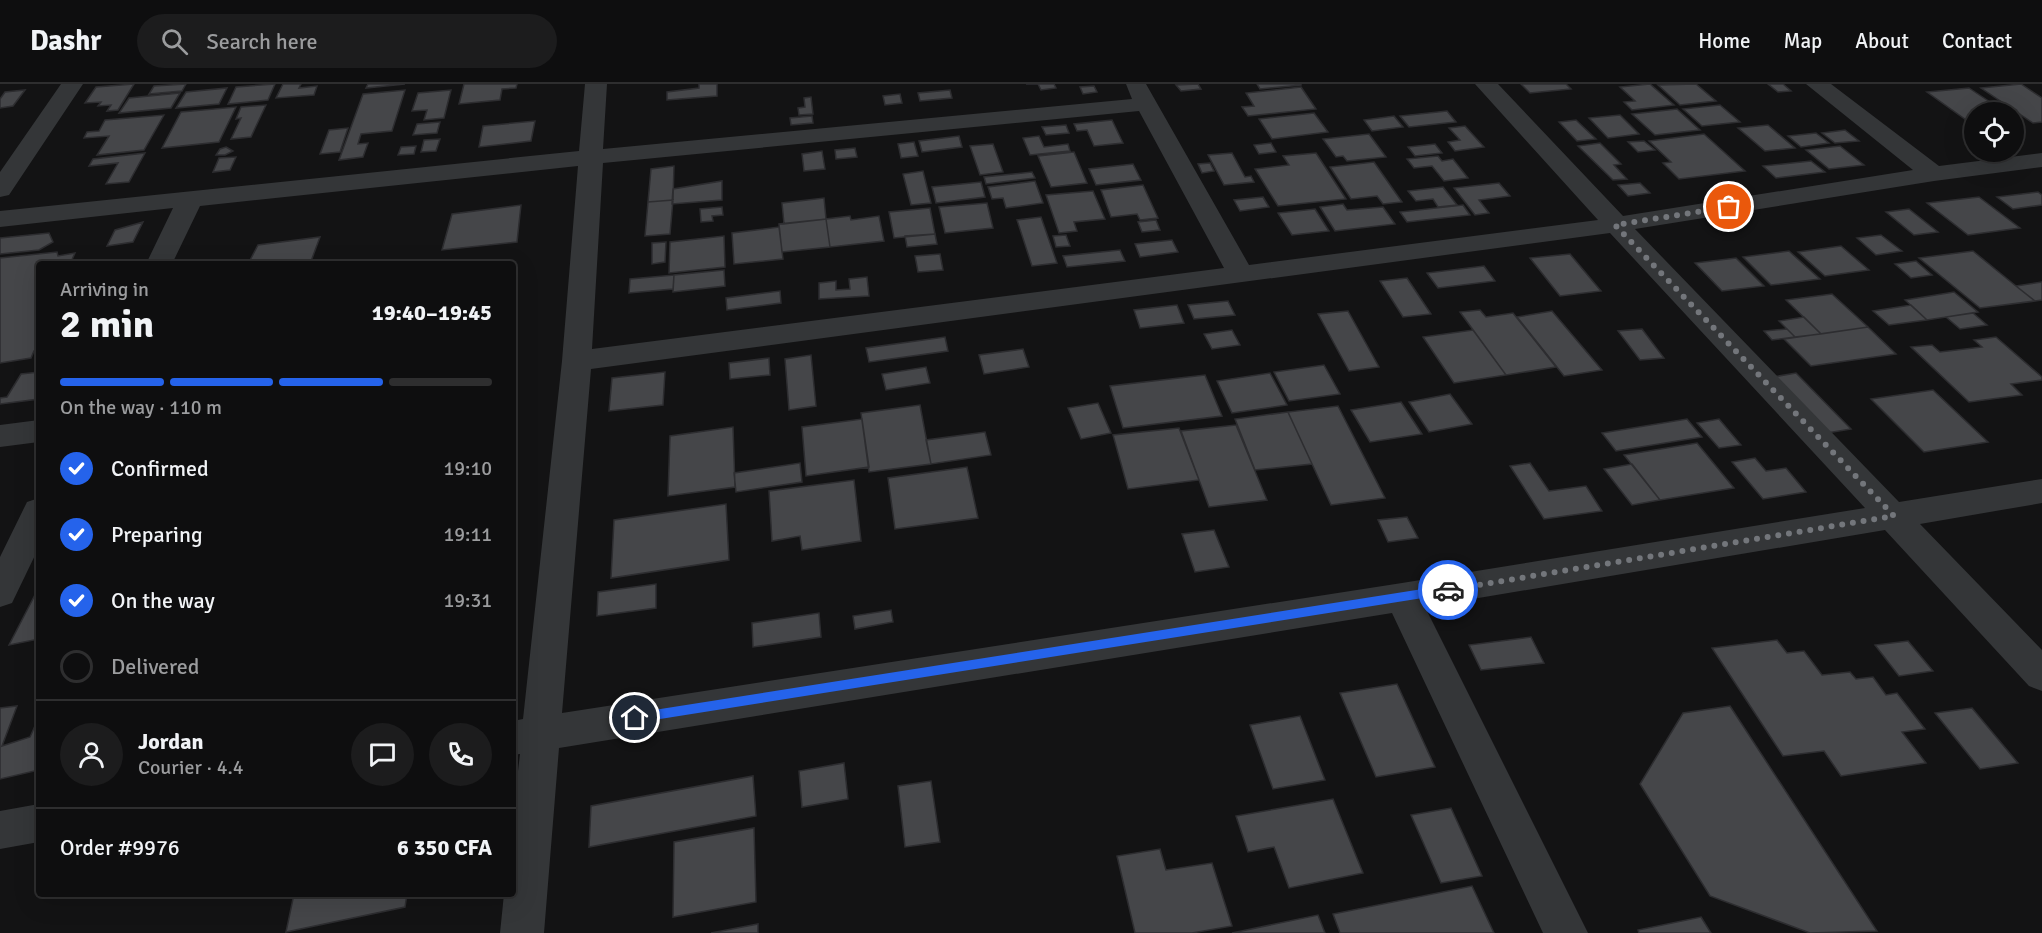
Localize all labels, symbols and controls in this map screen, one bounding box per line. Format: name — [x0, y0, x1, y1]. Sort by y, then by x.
search box — [137, 14, 557, 68]
text: Dashr — [30, 24, 101, 58]
icon: search — [158, 25, 191, 58]
text: Search here — [206, 28, 317, 55]
text: Home — [1698, 28, 1751, 54]
text: Map — [1784, 28, 1822, 54]
text: About — [1855, 28, 1909, 54]
text: Contact — [1942, 28, 2012, 54]
map controls — [1964, 102, 2024, 162]
button: locate — [1964, 102, 2024, 162]
pin — [1703, 181, 1754, 232]
icon: bag — [1712, 190, 1745, 223]
text: Arriving in — [60, 277, 149, 302]
text: 19:40–19:45 — [372, 299, 492, 326]
text: 2 min — [60, 300, 154, 348]
text: On the way · 110 m — [60, 395, 222, 420]
icon: check — [60, 452, 93, 485]
text: Confirmed — [111, 455, 209, 482]
text: 19:10 — [443, 456, 492, 481]
icon: check — [60, 518, 93, 551]
text: Preparing — [111, 521, 203, 548]
text: 19:11 — [443, 522, 492, 547]
courier — [1418, 560, 1478, 620]
icon: car — [1432, 574, 1465, 607]
icon: check — [60, 584, 93, 617]
text: On the way — [111, 587, 215, 614]
text: 19:31 — [443, 588, 492, 613]
text: Delivered — [111, 653, 199, 680]
pin — [609, 692, 660, 743]
icon: home — [618, 701, 651, 734]
button: person — [60, 723, 123, 786]
button: chat — [351, 723, 414, 786]
button: phone — [429, 723, 492, 786]
text: Jordan — [138, 728, 204, 755]
text: Courier · 4.4 — [138, 755, 244, 780]
text: Order #9976 — [60, 834, 180, 861]
text: 6 350 CFA — [397, 834, 492, 861]

